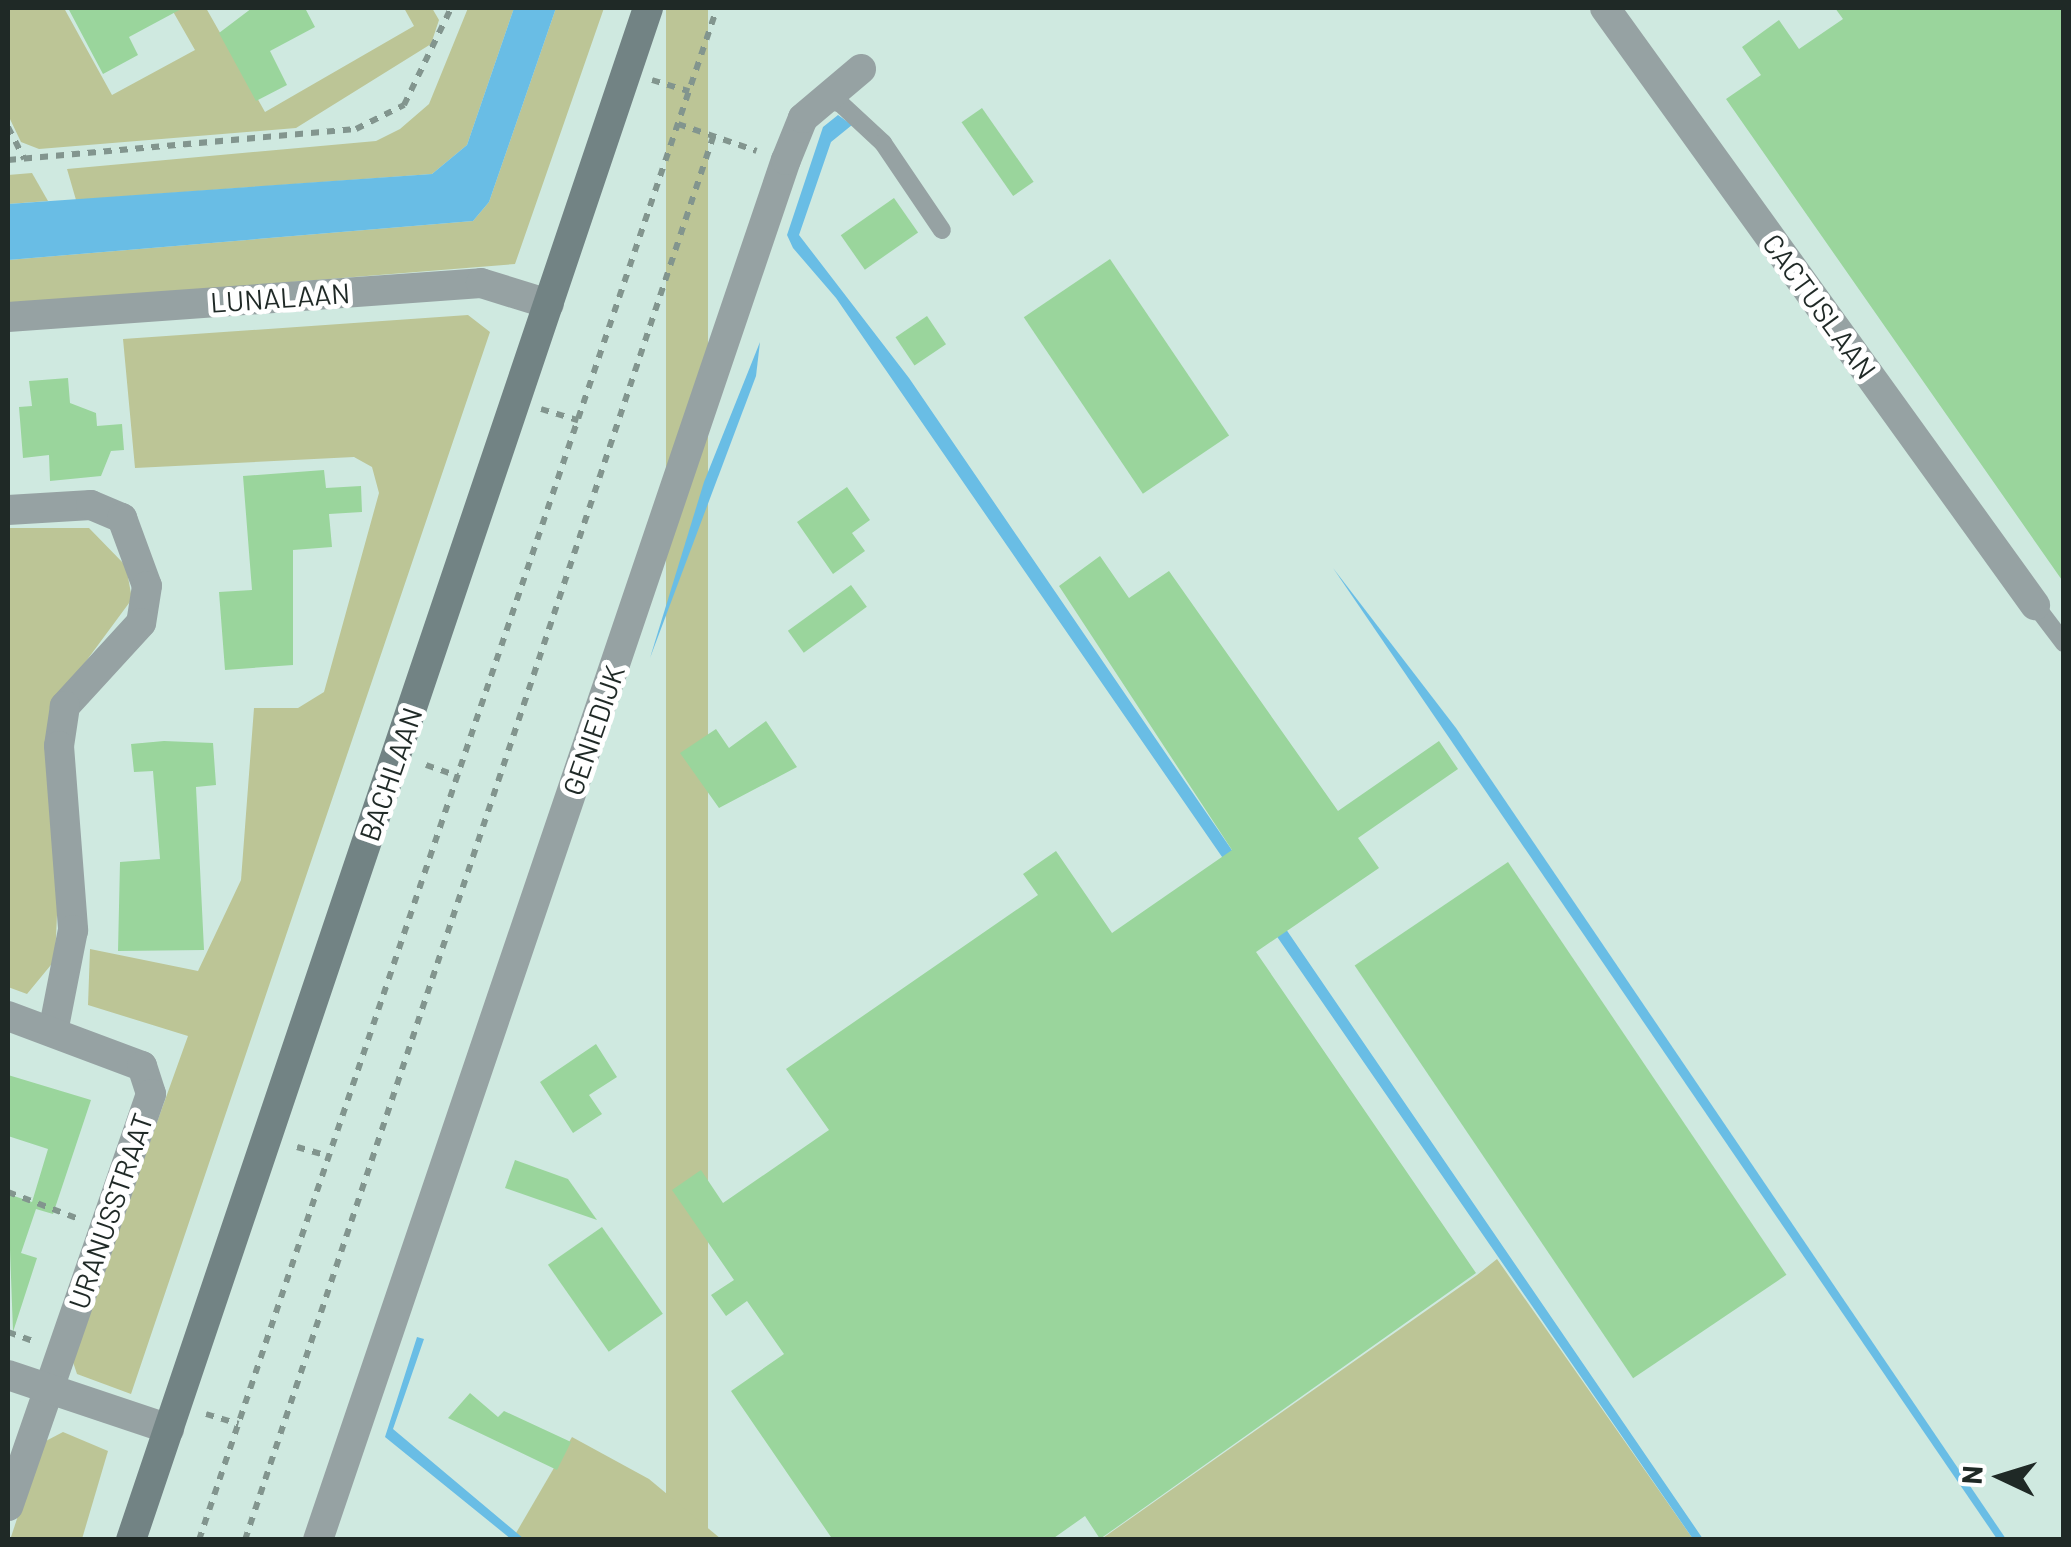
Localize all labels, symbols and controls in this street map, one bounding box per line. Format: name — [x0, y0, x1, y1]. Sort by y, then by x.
street label: CACTUSLAAN — [1756, 227, 1884, 385]
street label: LUNALAAN — [209, 275, 351, 319]
street label: GENIEDIJK — [555, 661, 631, 799]
street label: BACHLAAN — [352, 703, 428, 845]
street label: URANUSSTRAAT — [61, 1109, 159, 1313]
north arrow — [1951, 1427, 2051, 1527]
text: N — [1953, 1464, 1989, 1485]

